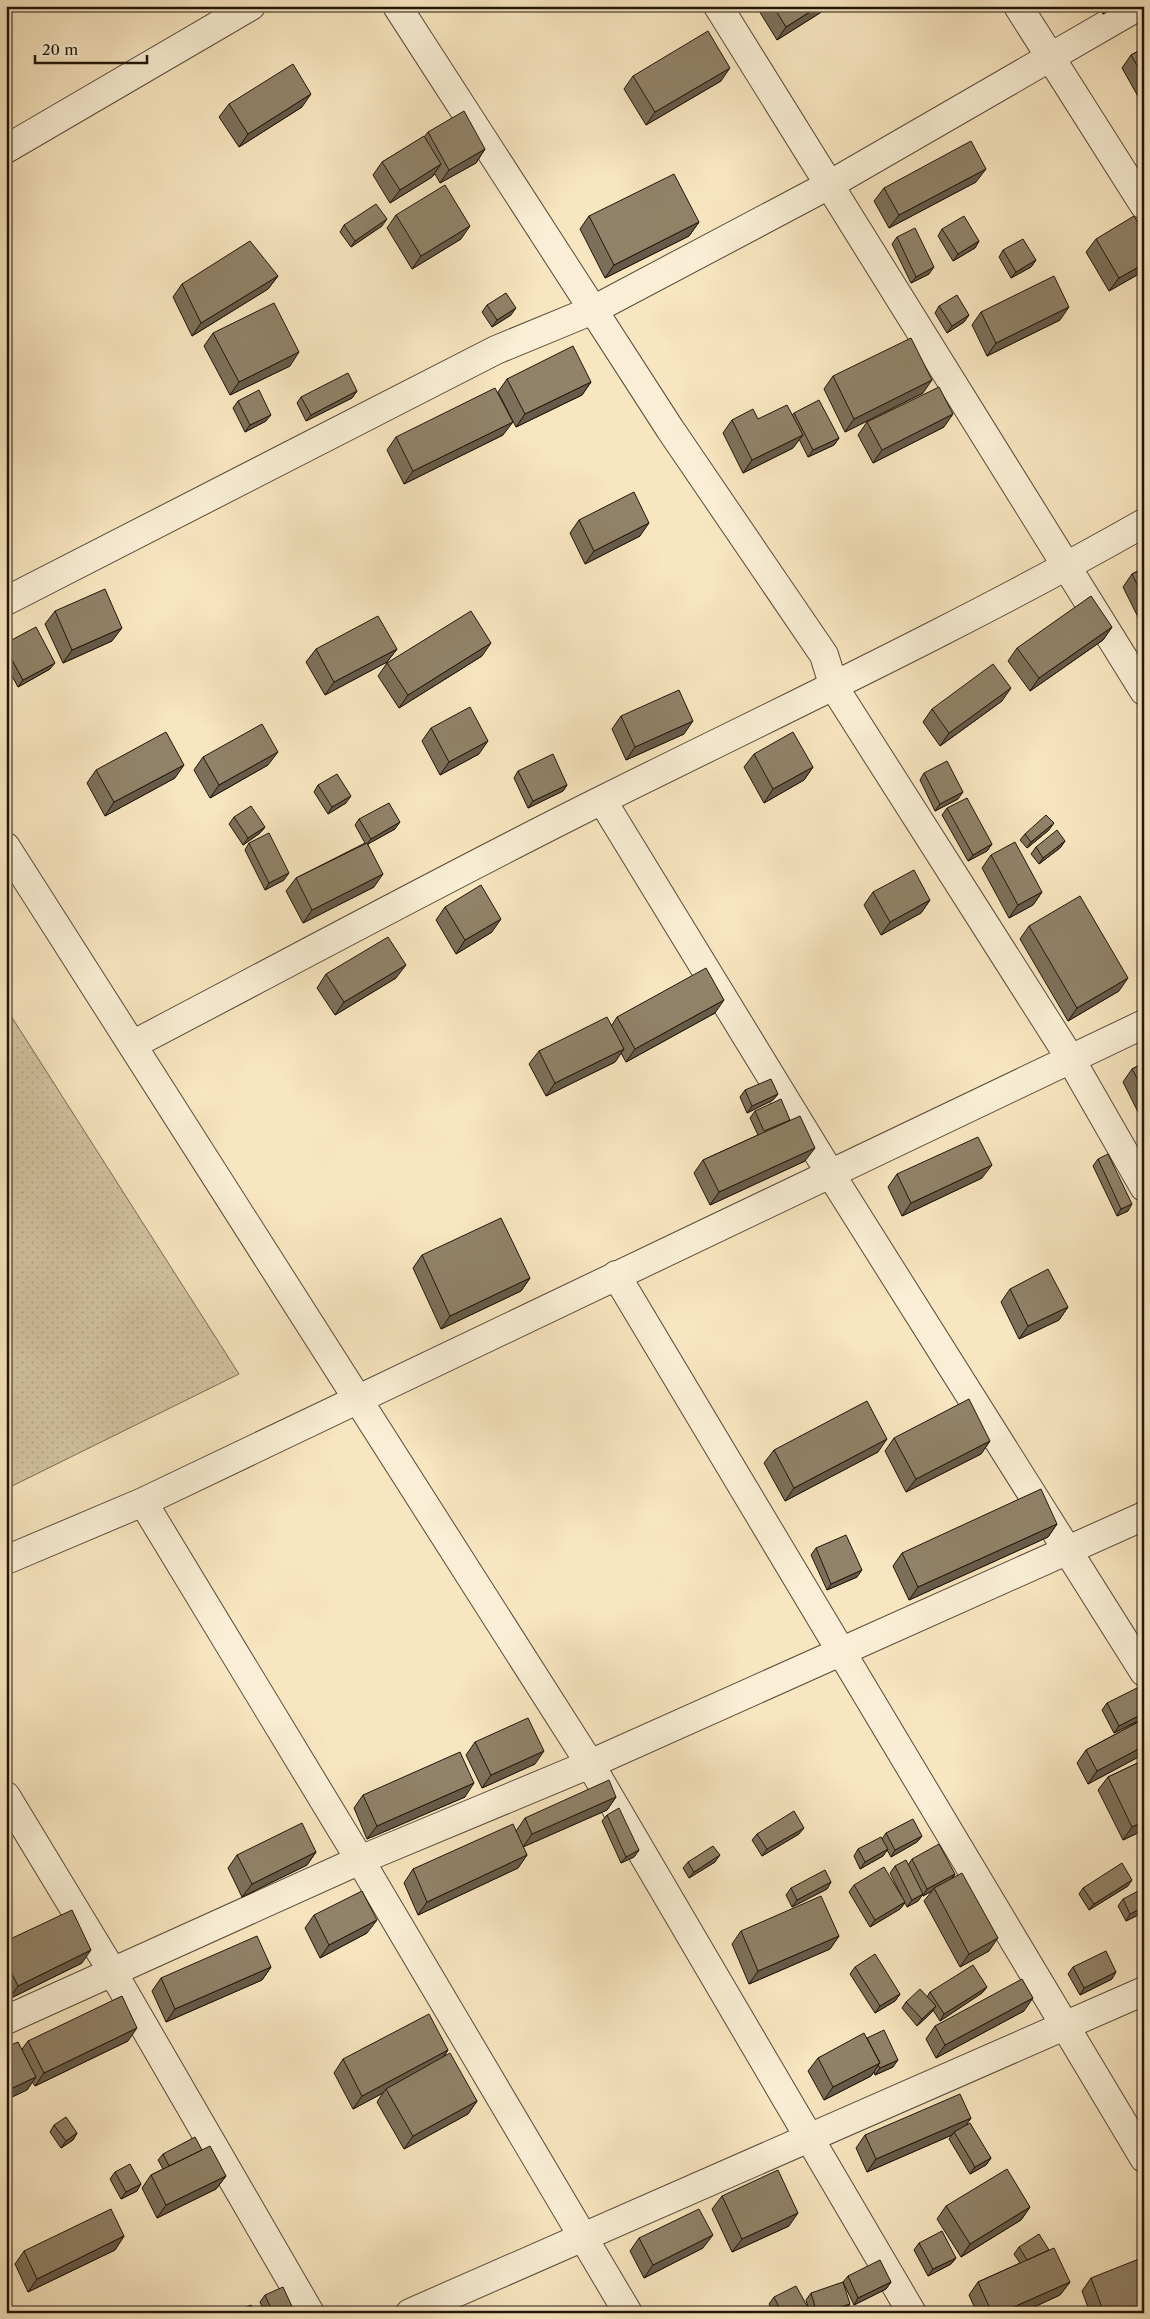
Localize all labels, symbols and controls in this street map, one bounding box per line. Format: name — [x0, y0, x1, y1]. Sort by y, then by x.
scale bar — [35, 32, 148, 64]
text: 20 m — [42, 40, 78, 59]

